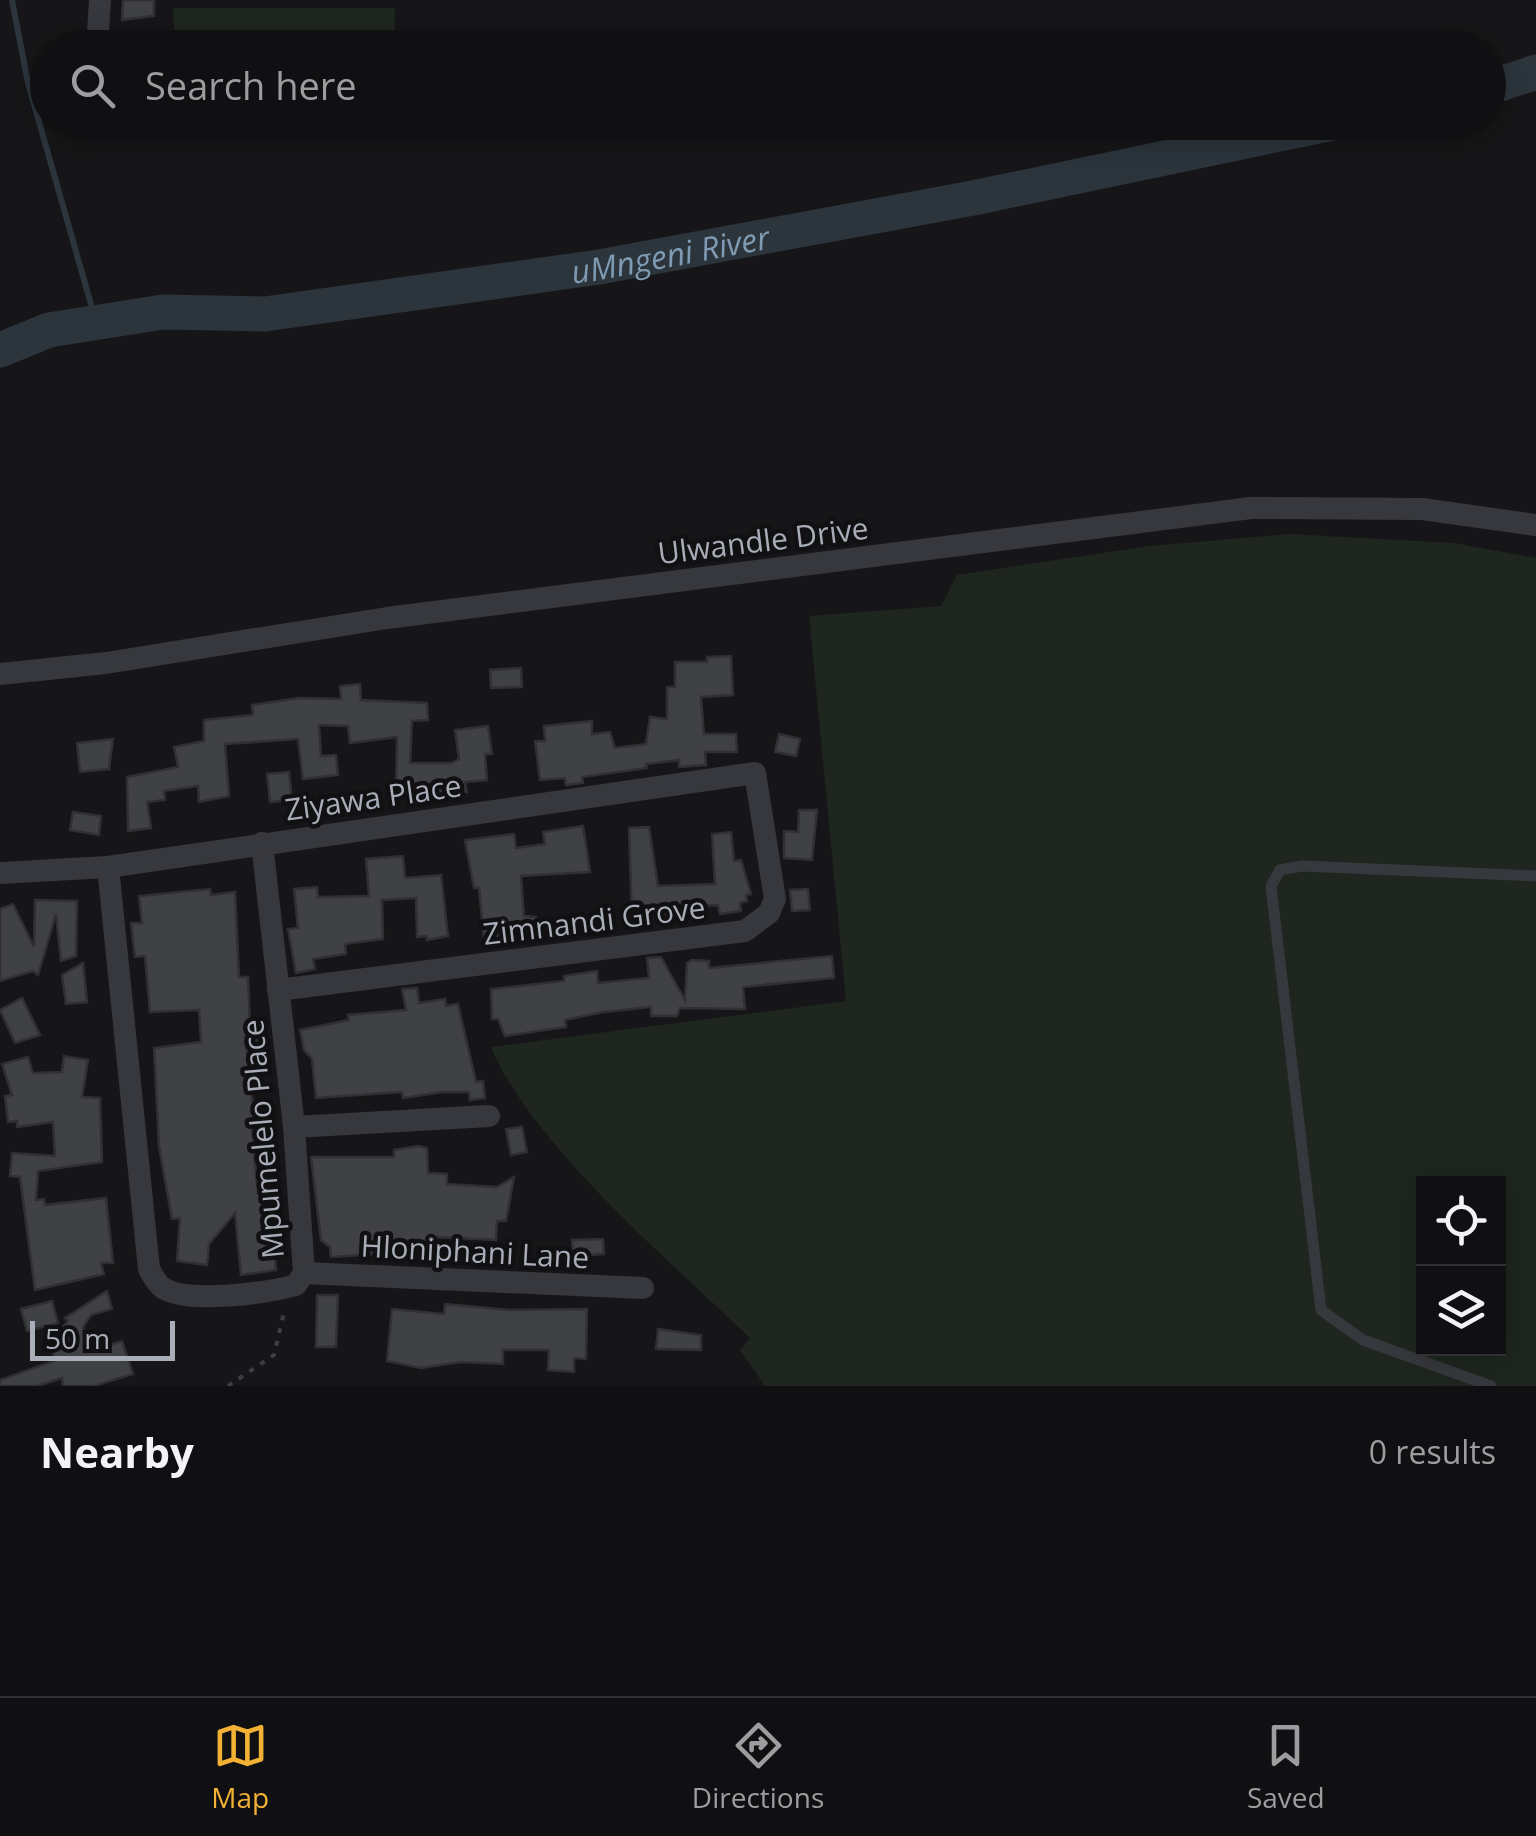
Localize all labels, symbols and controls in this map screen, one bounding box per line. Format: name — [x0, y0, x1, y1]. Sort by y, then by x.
search box — [30, 30, 1506, 140]
icon: search — [65, 58, 120, 113]
text: Search here — [145, 59, 357, 111]
water label: uMngeni River — [568, 214, 774, 292]
street label: Ulwandle Drive — [655, 507, 871, 573]
street label: Ziyawa Place — [282, 764, 464, 830]
street label: Zimnandi Grove — [481, 886, 707, 954]
street label: Mpumelelo Place — [231, 1018, 293, 1260]
map controls — [1416, 1176, 1506, 1356]
button: locate — [1416, 1176, 1506, 1266]
street label: Hloniphani Lane — [360, 1225, 590, 1277]
button: layers — [1416, 1266, 1506, 1356]
scale bar — [30, 1316, 175, 1360]
text: 50 m — [45, 1319, 110, 1357]
text: Nearby — [40, 1423, 194, 1480]
text: 0 results — [1369, 1430, 1496, 1473]
tab: Map — [211, 1718, 269, 1816]
tab: Directions — [692, 1718, 824, 1816]
tab: Saved — [1247, 1718, 1325, 1816]

